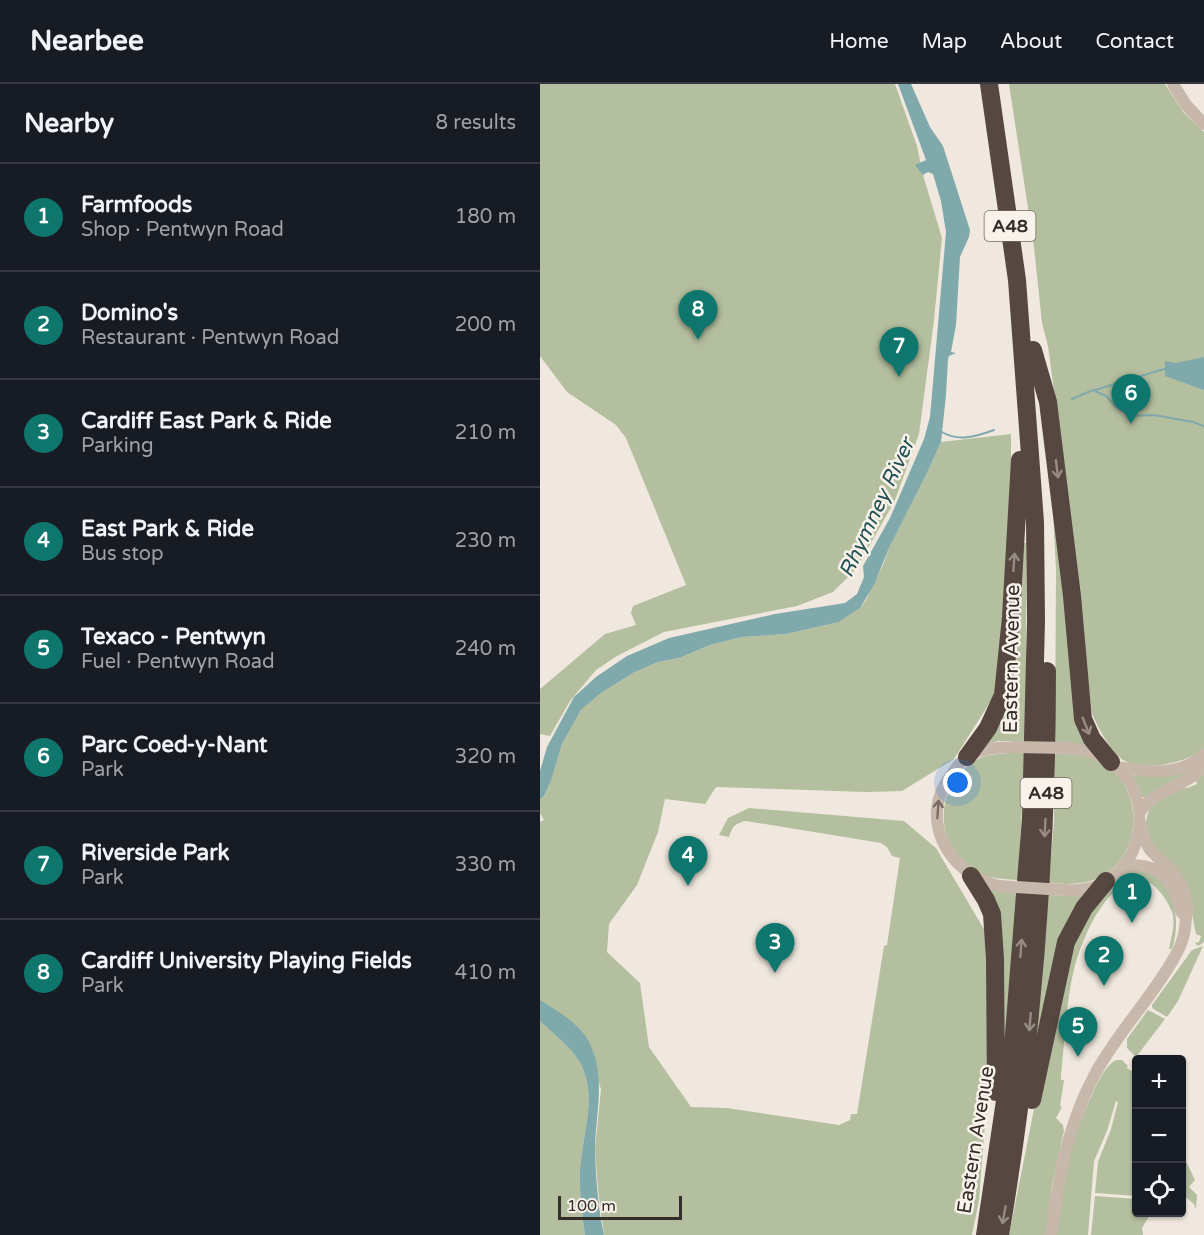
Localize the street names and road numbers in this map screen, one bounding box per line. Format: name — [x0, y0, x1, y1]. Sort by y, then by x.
road number: A48 — [984, 211, 1036, 241]
street label: Eastern Avenue — [999, 584, 1025, 734]
road number: A48 — [1020, 778, 1072, 808]
street label: Eastern Avenue — [953, 1065, 999, 1215]

